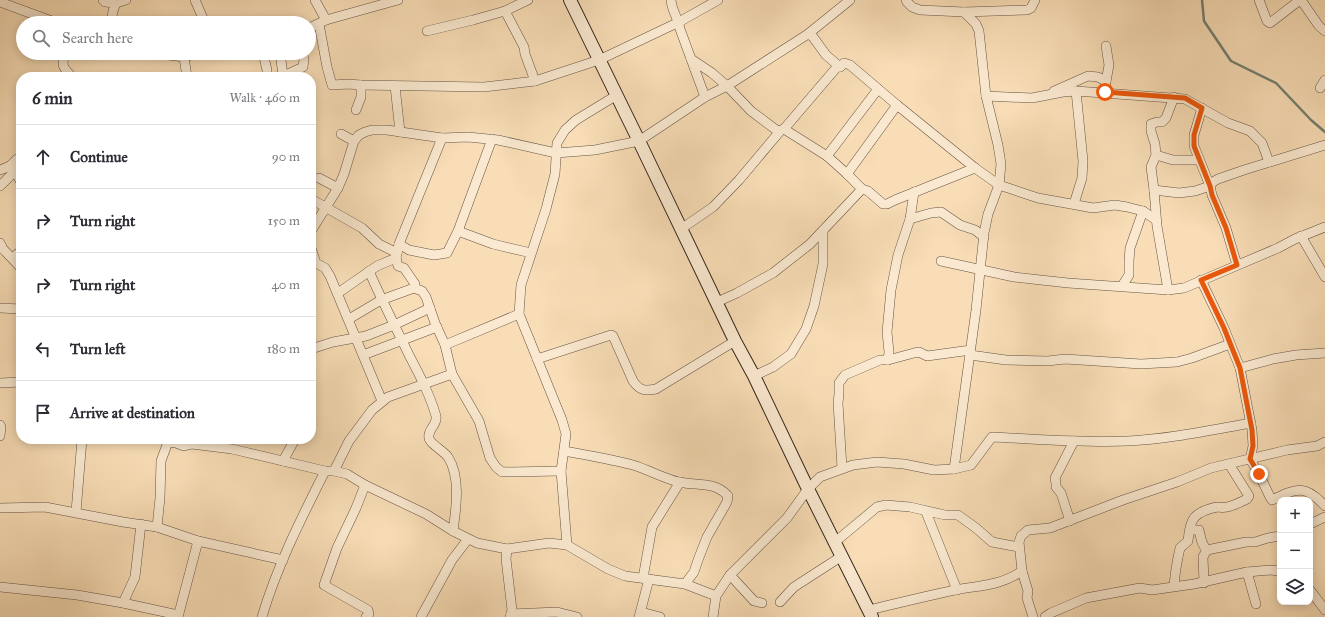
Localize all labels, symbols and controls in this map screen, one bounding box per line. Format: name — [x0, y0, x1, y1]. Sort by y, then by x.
search box — [16, 16, 316, 60]
icon: search — [30, 27, 52, 49]
text: Search here — [62, 29, 133, 47]
route start — [1096, 83, 1114, 101]
text: 6 min — [32, 88, 73, 109]
text: Walk · 460 m — [230, 90, 300, 106]
icon: ahead — [32, 146, 54, 168]
text: Continue — [70, 148, 128, 166]
text: 90 m — [272, 149, 300, 165]
icon: right — [32, 210, 54, 232]
text: Turn right — [70, 212, 135, 230]
text: 150 m — [268, 213, 300, 229]
icon: right — [32, 274, 54, 296]
text: Turn right — [70, 276, 135, 294]
text: 40 m — [271, 277, 300, 293]
icon: left — [32, 338, 54, 360]
text: Turn left — [70, 340, 126, 358]
text: 180 m — [267, 341, 300, 357]
icon: arrive — [32, 402, 54, 424]
text: Arrive at destination — [70, 404, 195, 422]
route end — [1250, 465, 1268, 483]
map controls — [1277, 497, 1313, 605]
button: + — [1277, 497, 1313, 533]
button: − — [1277, 533, 1313, 569]
button: layers — [1277, 569, 1313, 605]

